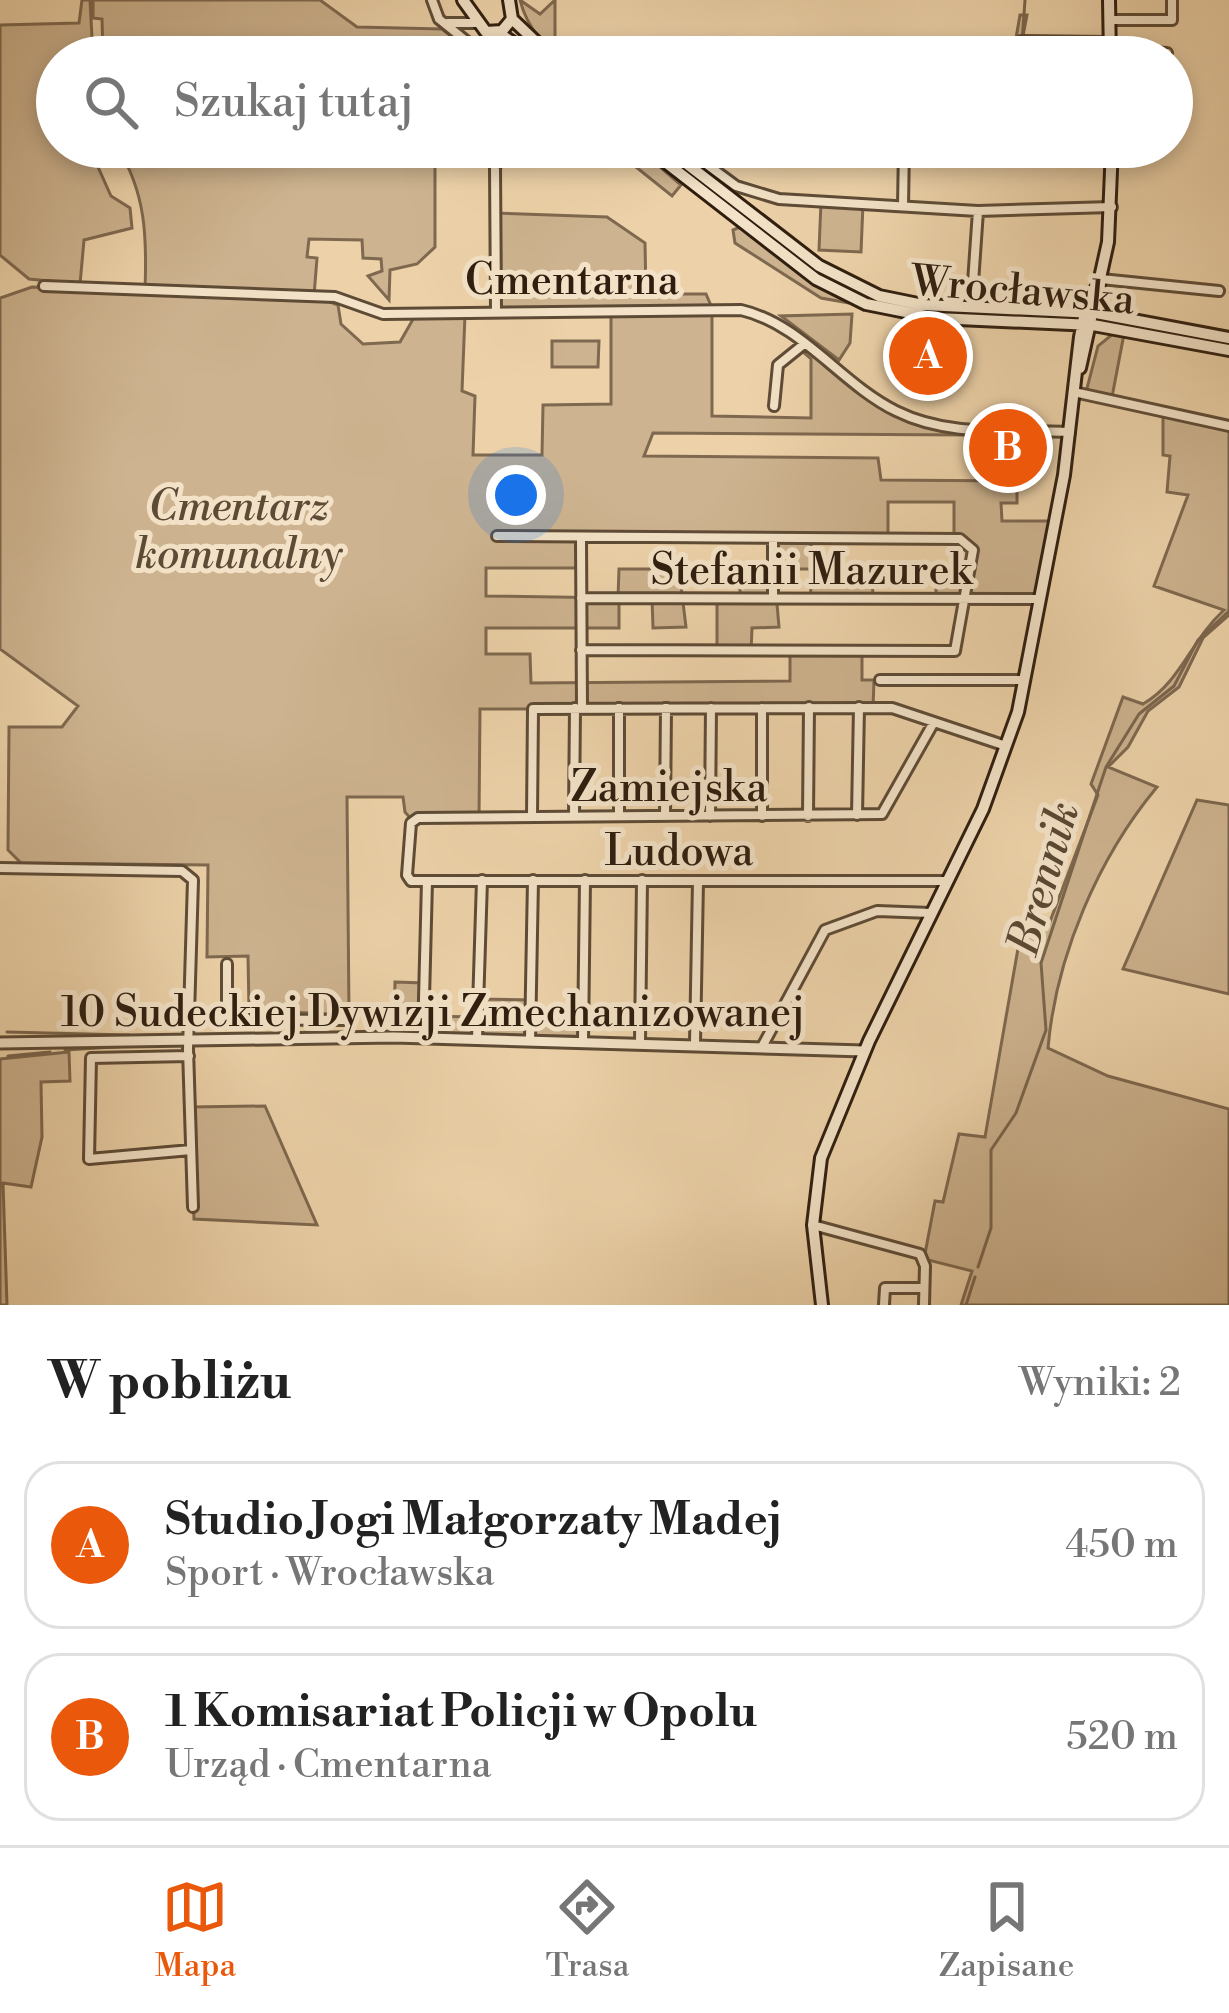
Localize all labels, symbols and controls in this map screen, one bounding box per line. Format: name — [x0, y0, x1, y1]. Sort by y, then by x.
search box — [36, 36, 1193, 168]
icon: search — [78, 69, 144, 135]
text: Szukaj tutaj — [174, 74, 414, 131]
street label: Cmentarna — [465, 255, 680, 308]
street label: Wrocławska — [907, 255, 1138, 328]
pin: A — [889, 311, 967, 401]
pin: B — [969, 403, 1047, 493]
your location — [486, 465, 546, 525]
park label: Cmentarz komunalny — [135, 481, 343, 582]
street label: Stefanii Mazurek — [650, 545, 974, 598]
street label: Zamiejska — [570, 762, 768, 816]
water label: Brennik — [995, 795, 1093, 963]
street label: Ludowa — [605, 826, 754, 879]
street label: 10 Sudeckiej Dywizji Zmechanizowanej — [61, 987, 805, 1041]
text: W pobliżu — [48, 1351, 291, 1415]
text: Wyniki: 2 — [1019, 1359, 1181, 1408]
text: Studio Jogi Małgorzaty Madej — [165, 1492, 782, 1549]
text: A — [76, 1521, 104, 1570]
text: 450 m — [1065, 1521, 1178, 1570]
text: Sport · Wrocławska — [165, 1549, 495, 1598]
text: 1 Komisariat Policji w Opolu — [165, 1684, 757, 1741]
text: B — [75, 1713, 105, 1762]
text: 520 m — [1066, 1713, 1178, 1762]
text: Urząd · Cmentarna — [165, 1741, 491, 1790]
tab: Mapa — [155, 1874, 236, 1987]
tab: Trasa — [546, 1874, 629, 1987]
tab: Zapisane — [939, 1874, 1074, 1987]

